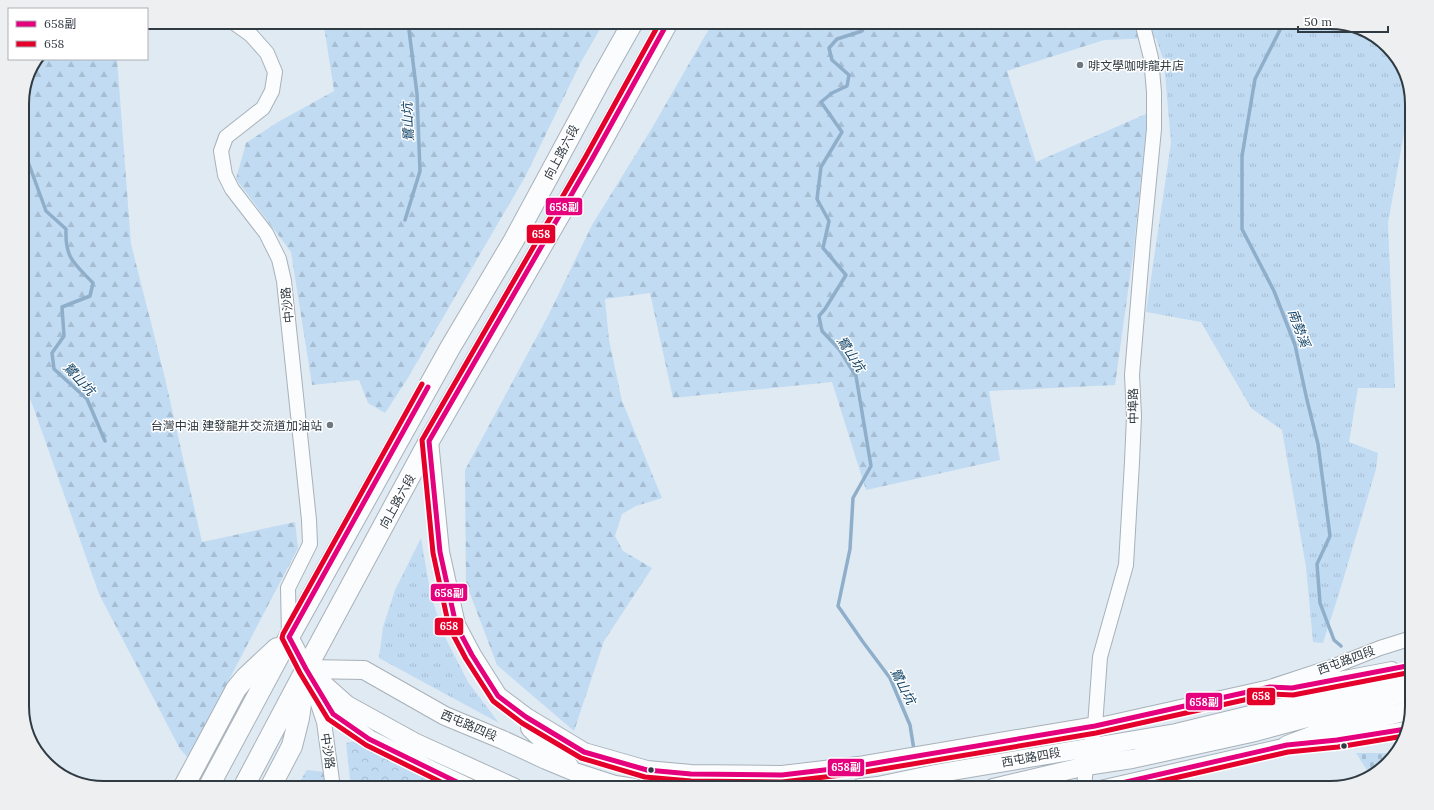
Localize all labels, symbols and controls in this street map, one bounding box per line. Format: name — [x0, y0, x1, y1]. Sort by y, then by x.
legend — [8, 8, 148, 60]
scale bar — [1298, 8, 1388, 34]
text: 50 m — [1304, 14, 1332, 29]
text: 658副 — [44, 16, 76, 31]
text: 658 — [44, 36, 64, 51]
place label: 啡文學咖啡龍井店 — [1088, 58, 1184, 73]
marker: 啡文學咖啡龍井店 — [1075, 60, 1085, 70]
water label: 鷺山坑 — [398, 100, 418, 142]
street label: 向上路六段 — [540, 122, 582, 182]
line badge: 658副 — [545, 197, 583, 216]
text: 658副 — [549, 200, 579, 214]
line badge: 658 — [526, 224, 556, 244]
text: 658 — [532, 227, 550, 241]
street label: 中沙路 — [278, 286, 296, 324]
water label: 南勢溪 — [1284, 307, 1314, 351]
water label: 鷺山坑 — [833, 333, 870, 377]
water label: 鷺山坑 — [59, 359, 100, 401]
street label: 中埠路 — [1125, 388, 1141, 424]
place label: 台灣中油 建發龍井交流道加油站 — [151, 418, 322, 433]
marker: 台灣中油 建發龍井交流道加油站 — [325, 420, 335, 430]
street label: 向上路六段 — [376, 471, 418, 531]
line badge: 658副 — [430, 583, 468, 602]
text: 658副 — [434, 586, 464, 600]
line badge: 658 — [434, 617, 464, 636]
text: 658 — [440, 619, 458, 633]
street label: 西屯路四段 — [1315, 643, 1377, 677]
water label: 鷺山坑 — [887, 665, 920, 709]
line badge: 658 — [1246, 687, 1276, 706]
text: 658 — [1252, 689, 1270, 703]
line badge: 658副 — [1185, 692, 1223, 711]
text: 658副 — [1189, 695, 1219, 709]
street label: 西屯路四段 — [438, 706, 500, 744]
street label: 中沙路 — [318, 732, 338, 770]
unlabelled marker — [1339, 741, 1349, 751]
street label: 西屯路四段 — [1000, 744, 1062, 770]
line badge: 658副 — [827, 758, 865, 777]
text: 658副 — [831, 760, 861, 774]
unlabelled marker — [646, 765, 656, 775]

